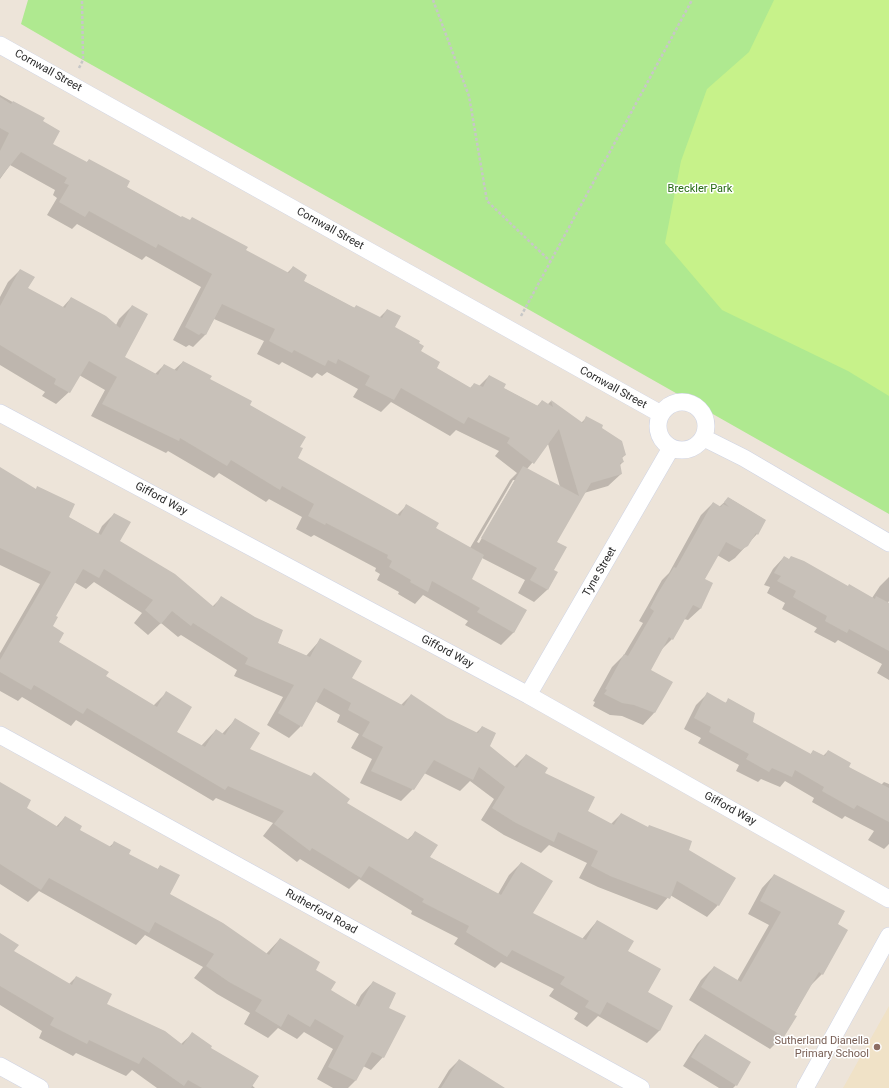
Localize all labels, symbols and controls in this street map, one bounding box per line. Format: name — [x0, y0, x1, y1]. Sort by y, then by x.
street label: Cornwall Street — [12, 47, 84, 95]
park label: Breckler Park — [668, 182, 732, 196]
street label: Cornwall Street — [294, 205, 366, 253]
street label: Cornwall Street — [577, 364, 649, 412]
street label: Gifford Way — [133, 480, 189, 518]
street label: Tyne Street — [581, 545, 619, 599]
street label: Gifford Way — [419, 633, 475, 671]
street label: Gifford Way — [702, 789, 758, 829]
street label: Rutherford Road — [283, 887, 359, 937]
place label: Sutherland Dianella Primary School — [774, 1034, 869, 1060]
marker: Sutherland Dianella Primary School — [872, 1042, 882, 1052]

